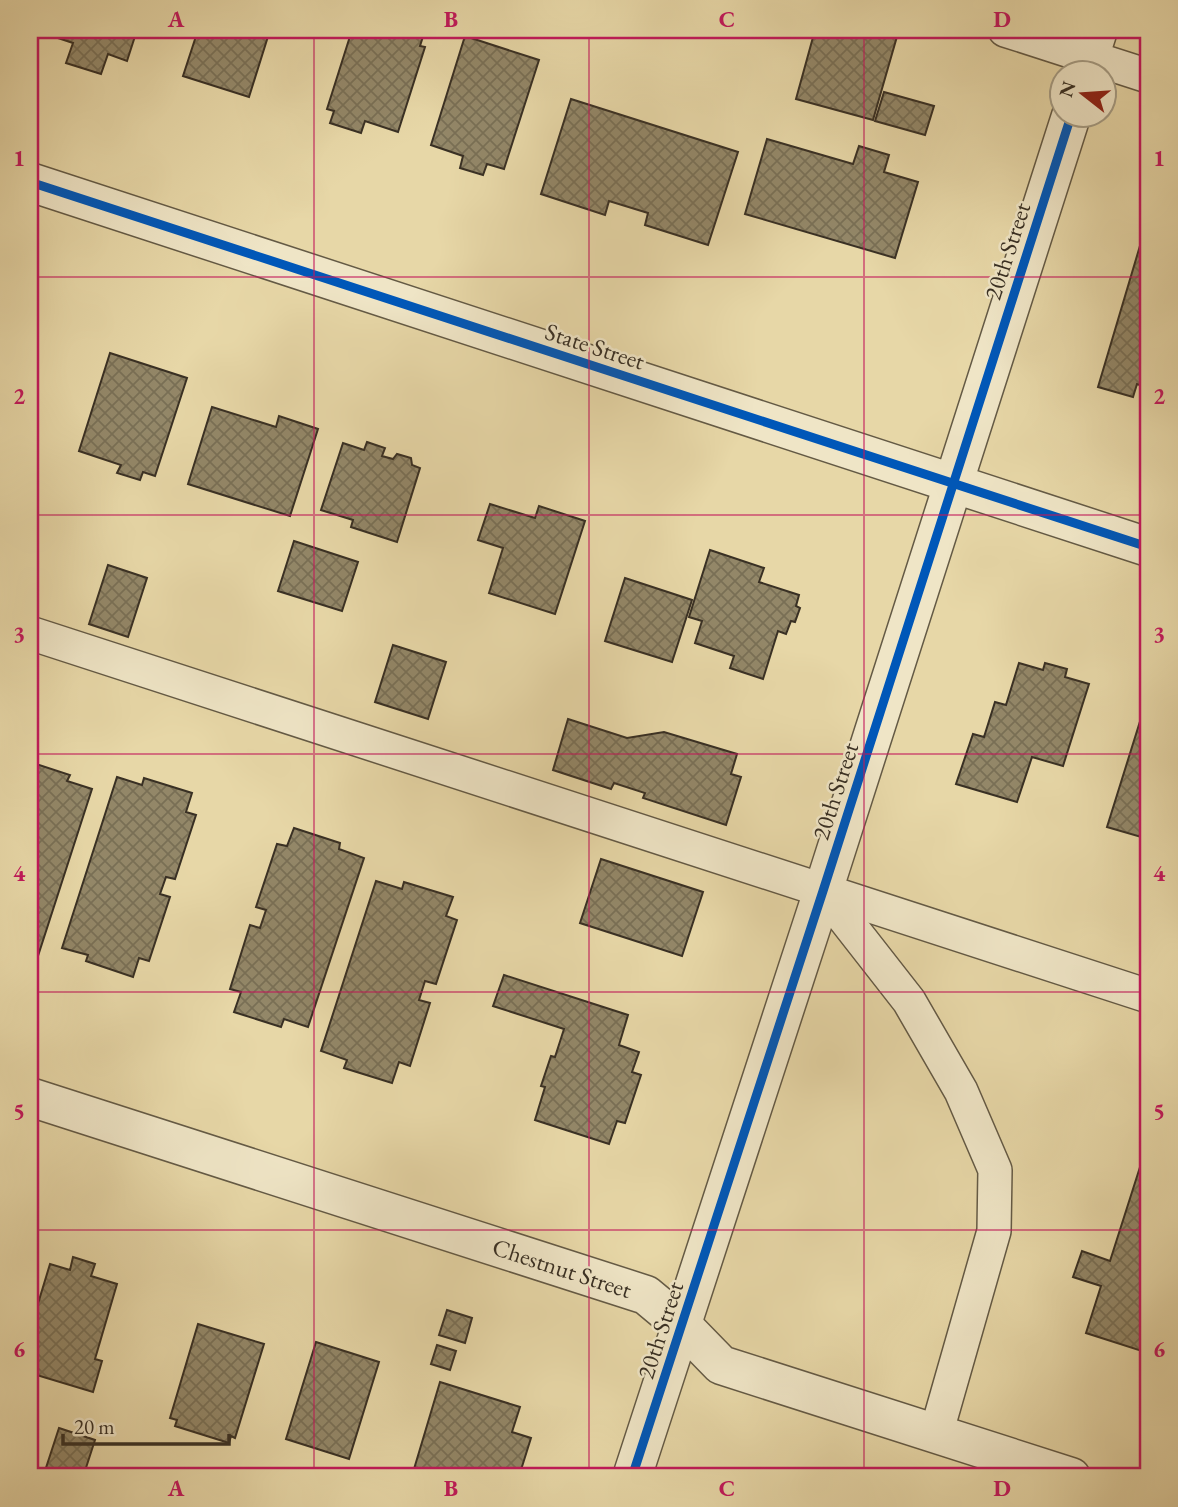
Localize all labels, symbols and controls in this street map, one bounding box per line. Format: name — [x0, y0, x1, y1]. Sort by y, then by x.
text: A — [167, 4, 185, 34]
text: B — [444, 4, 458, 34]
text: C — [719, 4, 735, 34]
text: D — [993, 4, 1011, 34]
north arrow — [1048, 60, 1118, 130]
text: N — [1053, 78, 1082, 100]
text: 1 — [13, 143, 25, 173]
text: 1 — [1153, 143, 1165, 173]
street label: 20th Street — [977, 198, 1037, 304]
street label: State Street — [541, 315, 649, 377]
text: 2 — [13, 381, 25, 411]
text: 2 — [1153, 381, 1165, 411]
text: 3 — [13, 619, 25, 649]
text: 3 — [1153, 619, 1165, 649]
street label: 20th Street — [805, 738, 865, 844]
text: 4 — [13, 858, 26, 888]
text: 4 — [1153, 858, 1166, 888]
text: 5 — [13, 1096, 25, 1126]
text: 5 — [1153, 1096, 1165, 1126]
street label: Chestnut Street — [489, 1231, 636, 1305]
street label: 20th Street — [630, 1277, 690, 1383]
text: 6 — [13, 1334, 25, 1364]
text: 6 — [1153, 1334, 1165, 1364]
scale bar — [63, 1402, 229, 1446]
text: 20 m — [74, 1413, 115, 1440]
text: A — [167, 1473, 185, 1503]
text: B — [444, 1473, 458, 1503]
text: C — [719, 1473, 735, 1503]
text: D — [993, 1473, 1011, 1503]

